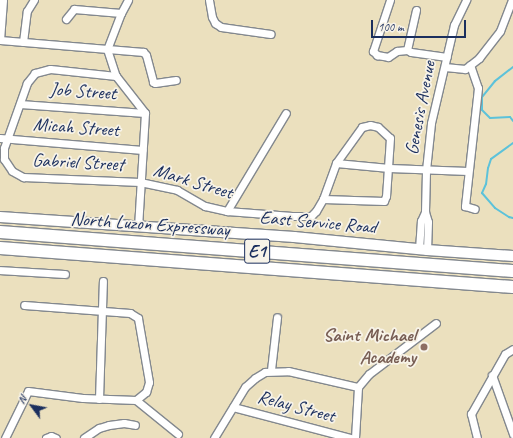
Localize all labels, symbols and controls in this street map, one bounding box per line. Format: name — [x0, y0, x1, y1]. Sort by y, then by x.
scale bar — [373, 12, 468, 38]
text: 100 m — [378, 19, 404, 35]
street label: Genesis Avenue — [401, 59, 441, 157]
street label: Job Street — [49, 78, 117, 106]
street label: Micah Street — [32, 114, 120, 142]
street label: Gabriel Street — [32, 149, 124, 177]
street label: Mark Street — [151, 159, 235, 205]
street label: East Service Road — [259, 207, 377, 239]
street label: North Luzon Expressway — [70, 208, 230, 242]
road number: E1 — [244, 235, 270, 267]
place label: Saint Michael Academy — [324, 325, 416, 369]
marker: Saint Michael Academy — [419, 342, 429, 352]
north arrow — [12, 386, 52, 426]
street label: Relay Street — [255, 386, 337, 428]
text: N — [14, 393, 30, 406]

